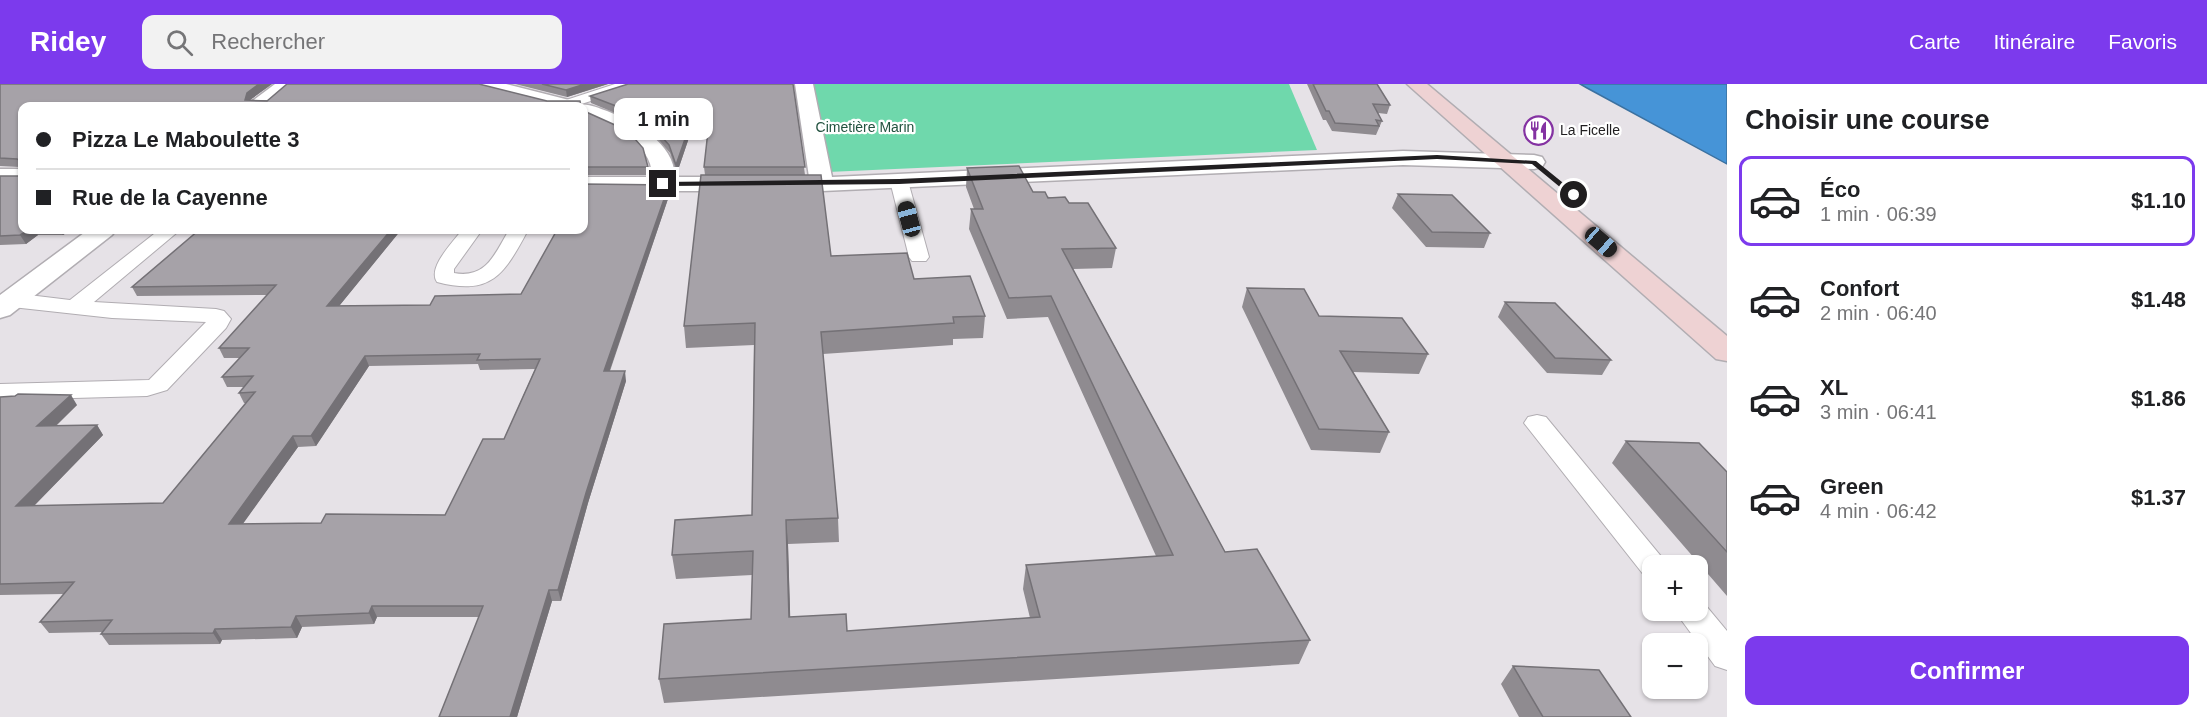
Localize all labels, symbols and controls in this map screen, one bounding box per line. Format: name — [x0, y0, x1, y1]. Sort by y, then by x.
search box — [142, 15, 562, 69]
text: Ridey — [30, 26, 106, 57]
icon: search — [163, 26, 196, 59]
text: Rechercher — [211, 29, 325, 54]
text: Carte — [1909, 30, 1960, 53]
text: Itinéraire — [1993, 30, 2075, 53]
text: Favoris — [2108, 30, 2177, 53]
callout: 1 min — [614, 97, 712, 139]
text: Choisir une course — [1745, 105, 1990, 135]
text: 1 min — [637, 108, 690, 130]
restaurant icon: La Ficelle — [1523, 114, 1555, 146]
park label: Cimetière Marin — [816, 119, 914, 135]
place label: La Ficelle — [1560, 122, 1620, 138]
text: Pizza Le Maboulette 3 — [72, 127, 299, 152]
route end — [649, 170, 676, 197]
icon: car — [1748, 174, 1802, 228]
text: Éco — [1820, 177, 1860, 202]
route start — [1560, 181, 1587, 208]
text: Rue de la Cayenne — [72, 185, 268, 210]
text: $1.10 — [2131, 188, 2186, 213]
car — [896, 199, 922, 239]
text: 1 min · 06:39 — [1820, 203, 1937, 225]
car — [1582, 223, 1620, 261]
icon: car — [1748, 273, 1802, 327]
text: Confort — [1820, 276, 1899, 301]
text: $1.48 — [2131, 287, 2186, 312]
text: 2 min · 06:40 — [1820, 302, 1937, 324]
icon: car — [1748, 372, 1802, 426]
text: XL — [1820, 375, 1848, 400]
text: $1.86 — [2131, 386, 2186, 411]
text: 3 min · 06:41 — [1820, 401, 1937, 423]
icon: car — [1748, 471, 1802, 525]
text: Green — [1820, 474, 1884, 499]
text: $1.37 — [2131, 485, 2186, 510]
text: 4 min · 06:42 — [1820, 500, 1937, 522]
map controls — [1642, 555, 1708, 699]
button: + — [1642, 555, 1708, 621]
button: − — [1642, 633, 1708, 699]
button: Confirmer — [1745, 636, 2189, 705]

